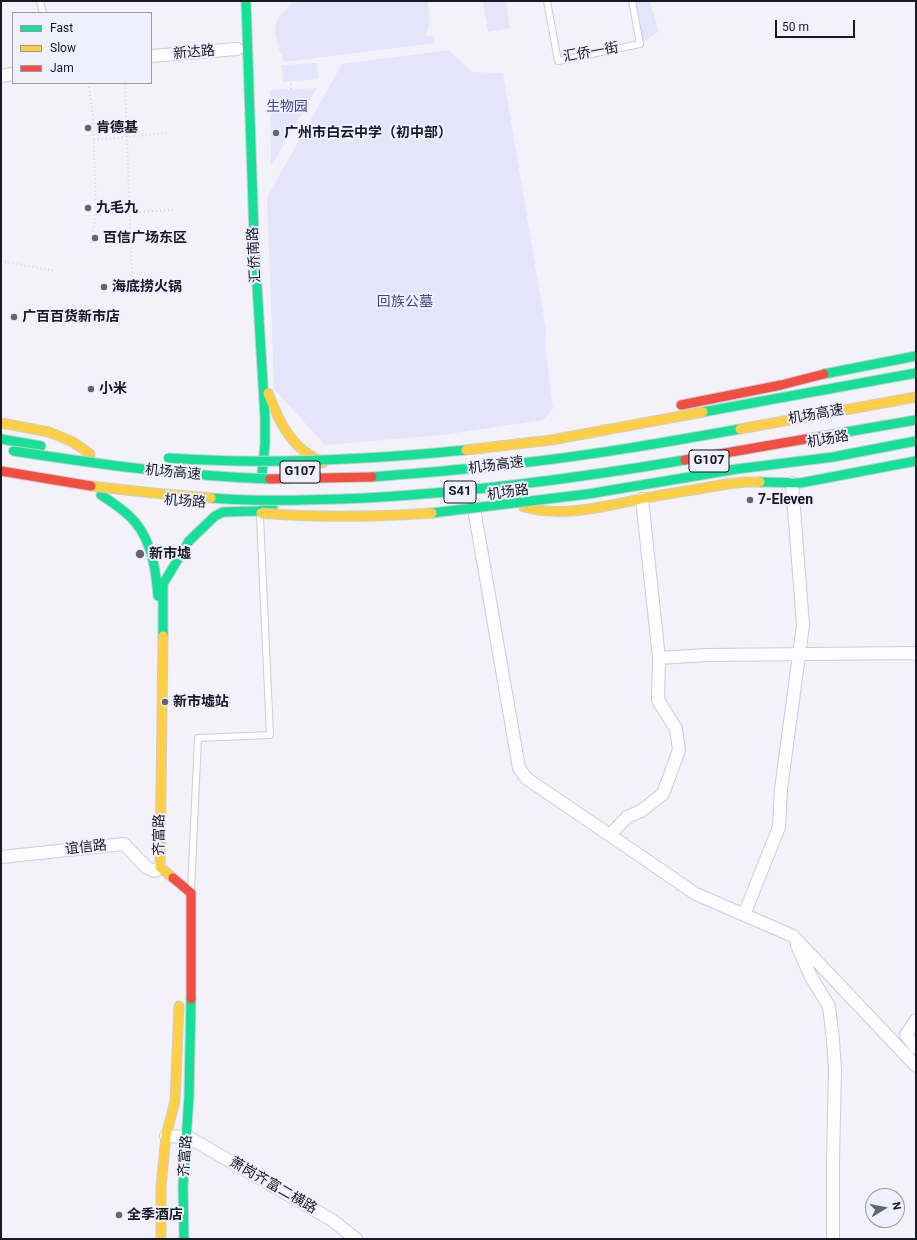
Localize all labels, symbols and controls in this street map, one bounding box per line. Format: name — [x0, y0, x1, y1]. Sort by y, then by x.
legend — [12, 12, 152, 84]
scale bar — [777, 12, 857, 38]
text: 50 m — [782, 20, 809, 34]
text: Fast — [50, 21, 73, 35]
street label: 汇侨一街 — [562, 40, 620, 66]
text: Slow — [50, 41, 76, 55]
street label: 新达路 — [172, 43, 216, 63]
text: Jam — [50, 61, 74, 75]
park label: 生物园 — [266, 99, 308, 115]
place label: 肯德基 — [96, 120, 138, 136]
marker: 肯德基 — [83, 123, 93, 133]
place label: 广州市白云中学（初中部） — [284, 125, 452, 141]
marker: 广州市白云中学（初中部） — [271, 128, 281, 138]
place label: 九毛九 — [96, 200, 138, 216]
marker: 九毛九 — [83, 203, 93, 213]
street label: 汇侨南路 — [245, 227, 265, 283]
place label: 百信广场东区 — [103, 230, 187, 246]
marker: 百信广场东区 — [90, 233, 100, 243]
place label: 海底捞火锅 — [112, 279, 182, 295]
marker: 海底捞火锅 — [99, 282, 109, 292]
park label: 回族公墓 — [377, 294, 433, 310]
place label: 广百百货新市店 — [22, 309, 120, 325]
marker: 广百百货新市店 — [9, 312, 19, 322]
place label: 小米 — [99, 381, 127, 397]
marker: 小米 — [86, 384, 96, 394]
street label: 机场高速 — [787, 402, 845, 428]
street label: 机场路 — [806, 428, 850, 452]
road number: G107 — [689, 450, 729, 472]
street label: 机场高速 — [467, 454, 525, 478]
road number: G107 — [280, 461, 320, 483]
street label: 机场高速 — [144, 462, 202, 484]
road number: S41 — [444, 481, 476, 503]
street label: 机场路 — [486, 482, 530, 504]
street label: 机场路 — [163, 492, 207, 512]
place label: 7-Eleven — [758, 492, 813, 508]
marker: 7-Eleven — [745, 495, 755, 505]
place label: 新市墟 — [149, 546, 191, 562]
marker: 新市墟 — [134, 548, 146, 560]
place label: 新市墟站 — [173, 694, 229, 710]
marker: 新市墟站 — [160, 697, 170, 707]
street label: 齐富路 — [151, 814, 169, 856]
street label: 谊信路 — [64, 837, 108, 859]
street label: 齐富路 — [176, 1134, 196, 1178]
street label: 萧岗齐富二横路 — [226, 1154, 320, 1218]
north arrow — [865, 1188, 905, 1228]
text: N — [889, 1201, 903, 1211]
place label: 全季酒店 — [127, 1207, 183, 1223]
marker: 全季酒店 — [114, 1210, 124, 1220]

